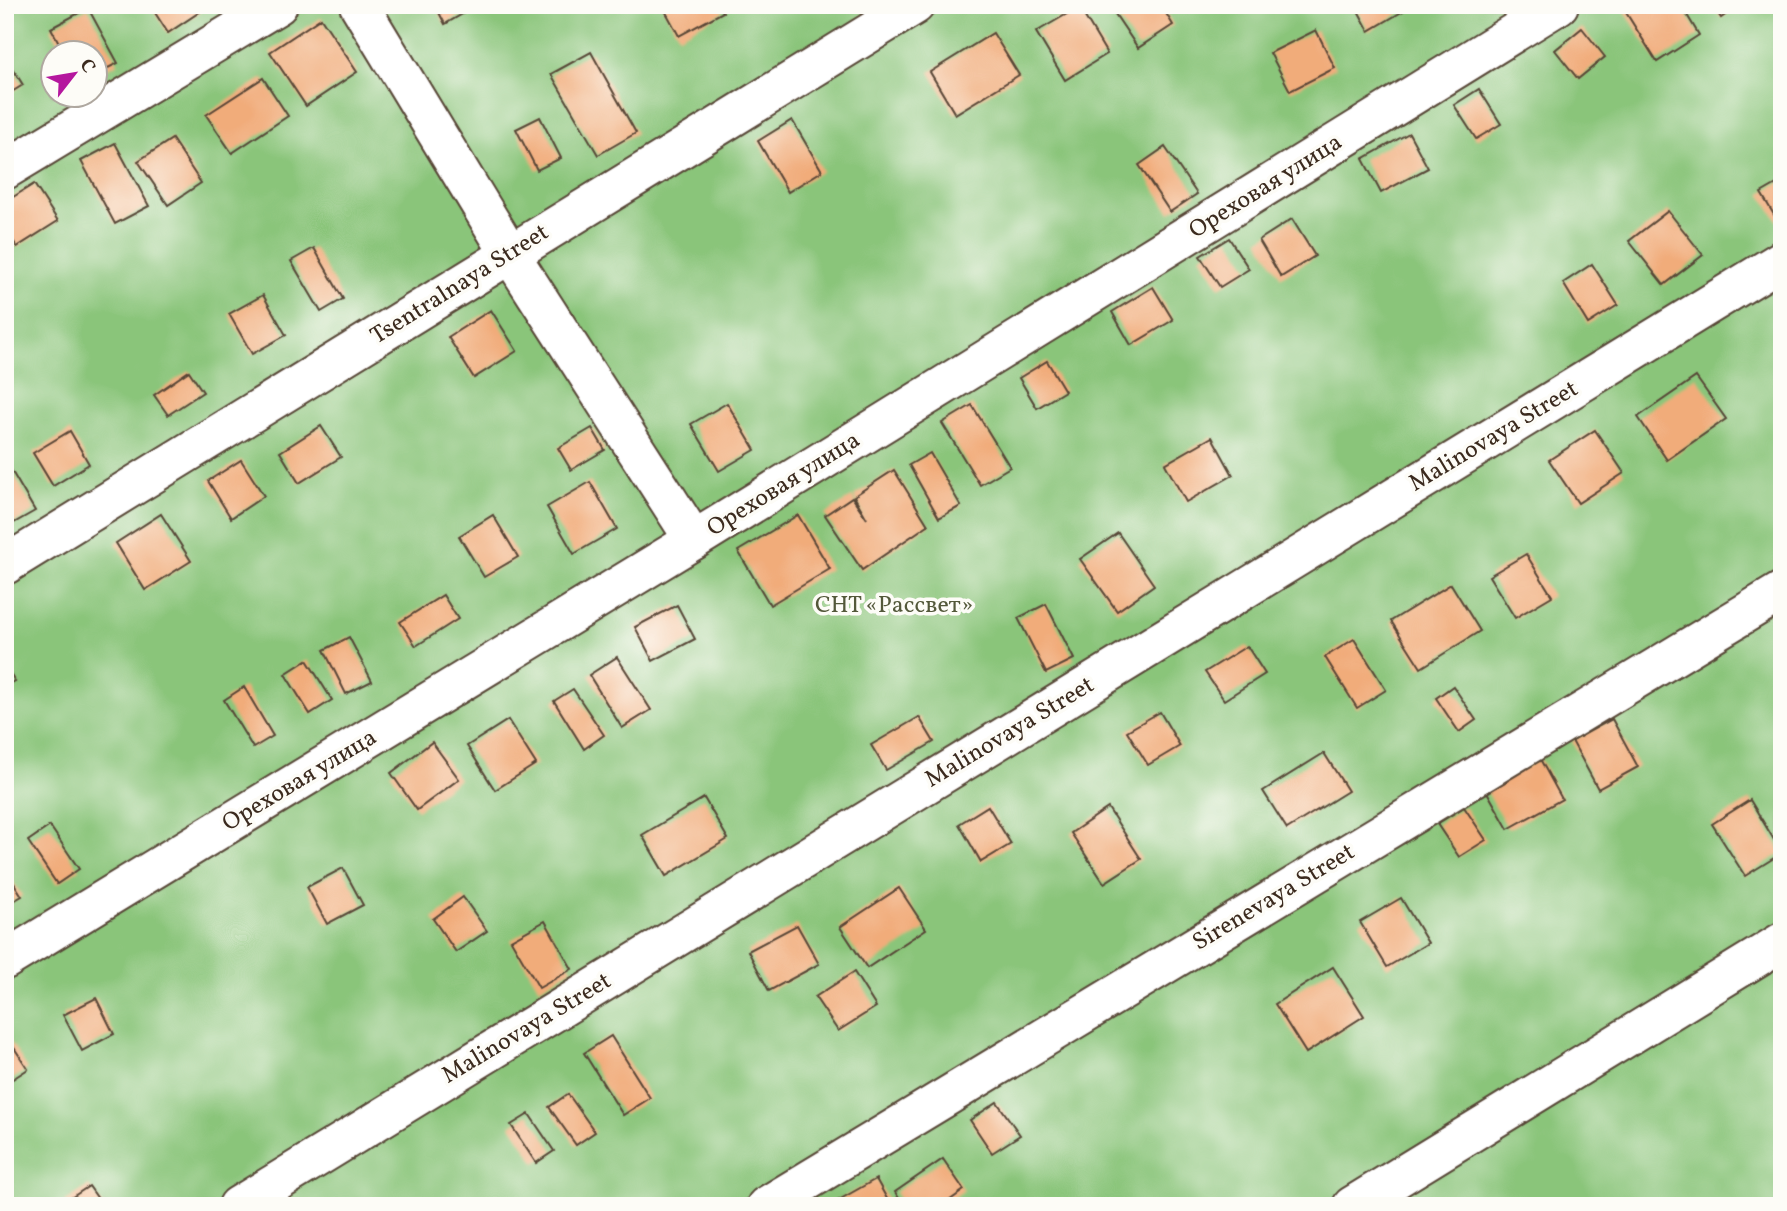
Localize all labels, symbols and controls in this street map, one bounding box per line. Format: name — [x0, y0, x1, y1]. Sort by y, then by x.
north arrow — [38, 38, 108, 108]
text: С — [73, 54, 101, 78]
street label: Ореховая улица — [1183, 126, 1349, 248]
street label: Tsentralnaya Street — [364, 216, 556, 354]
street label: Malinovaya Street — [1403, 373, 1585, 501]
street label: Ореховая улица — [701, 424, 867, 546]
park label: СНТ «Рассвет» — [815, 589, 973, 623]
street label: Malinovaya Street — [919, 669, 1101, 797]
street label: Ореховая улица — [216, 721, 384, 841]
street label: Sirenevaya Street — [1186, 836, 1362, 960]
street label: Malinovaya Street — [436, 965, 618, 1093]

